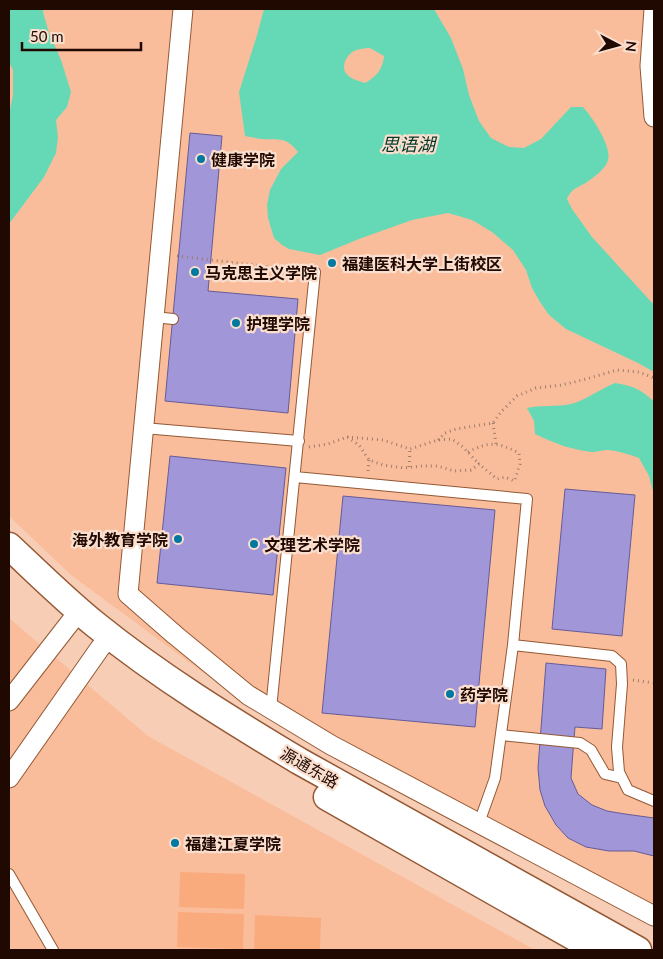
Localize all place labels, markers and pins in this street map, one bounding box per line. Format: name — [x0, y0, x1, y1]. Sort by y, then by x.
place label: 健康学院 — [211, 150, 275, 169]
marker: 健康学院 — [195, 153, 207, 165]
place label: 福建医科大学上街校区 — [342, 254, 502, 273]
marker: 福建医科大学上街校区 — [326, 257, 338, 269]
place label: 马克思主义学院 — [205, 263, 317, 282]
marker: 马克思主义学院 — [189, 266, 201, 278]
place label: 护理学院 — [246, 314, 310, 333]
marker: 护理学院 — [230, 317, 242, 329]
place label: 海外教育学院 — [72, 530, 168, 549]
marker: 海外教育学院 — [172, 533, 184, 545]
place label: 文理艺术学院 — [264, 535, 360, 554]
marker: 文理艺术学院 — [248, 538, 260, 550]
place label: 药学院 — [460, 685, 508, 704]
marker: 药学院 — [444, 688, 456, 700]
place label: 福建江夏学院 — [185, 834, 281, 853]
marker: 福建江夏学院 — [169, 837, 181, 849]

